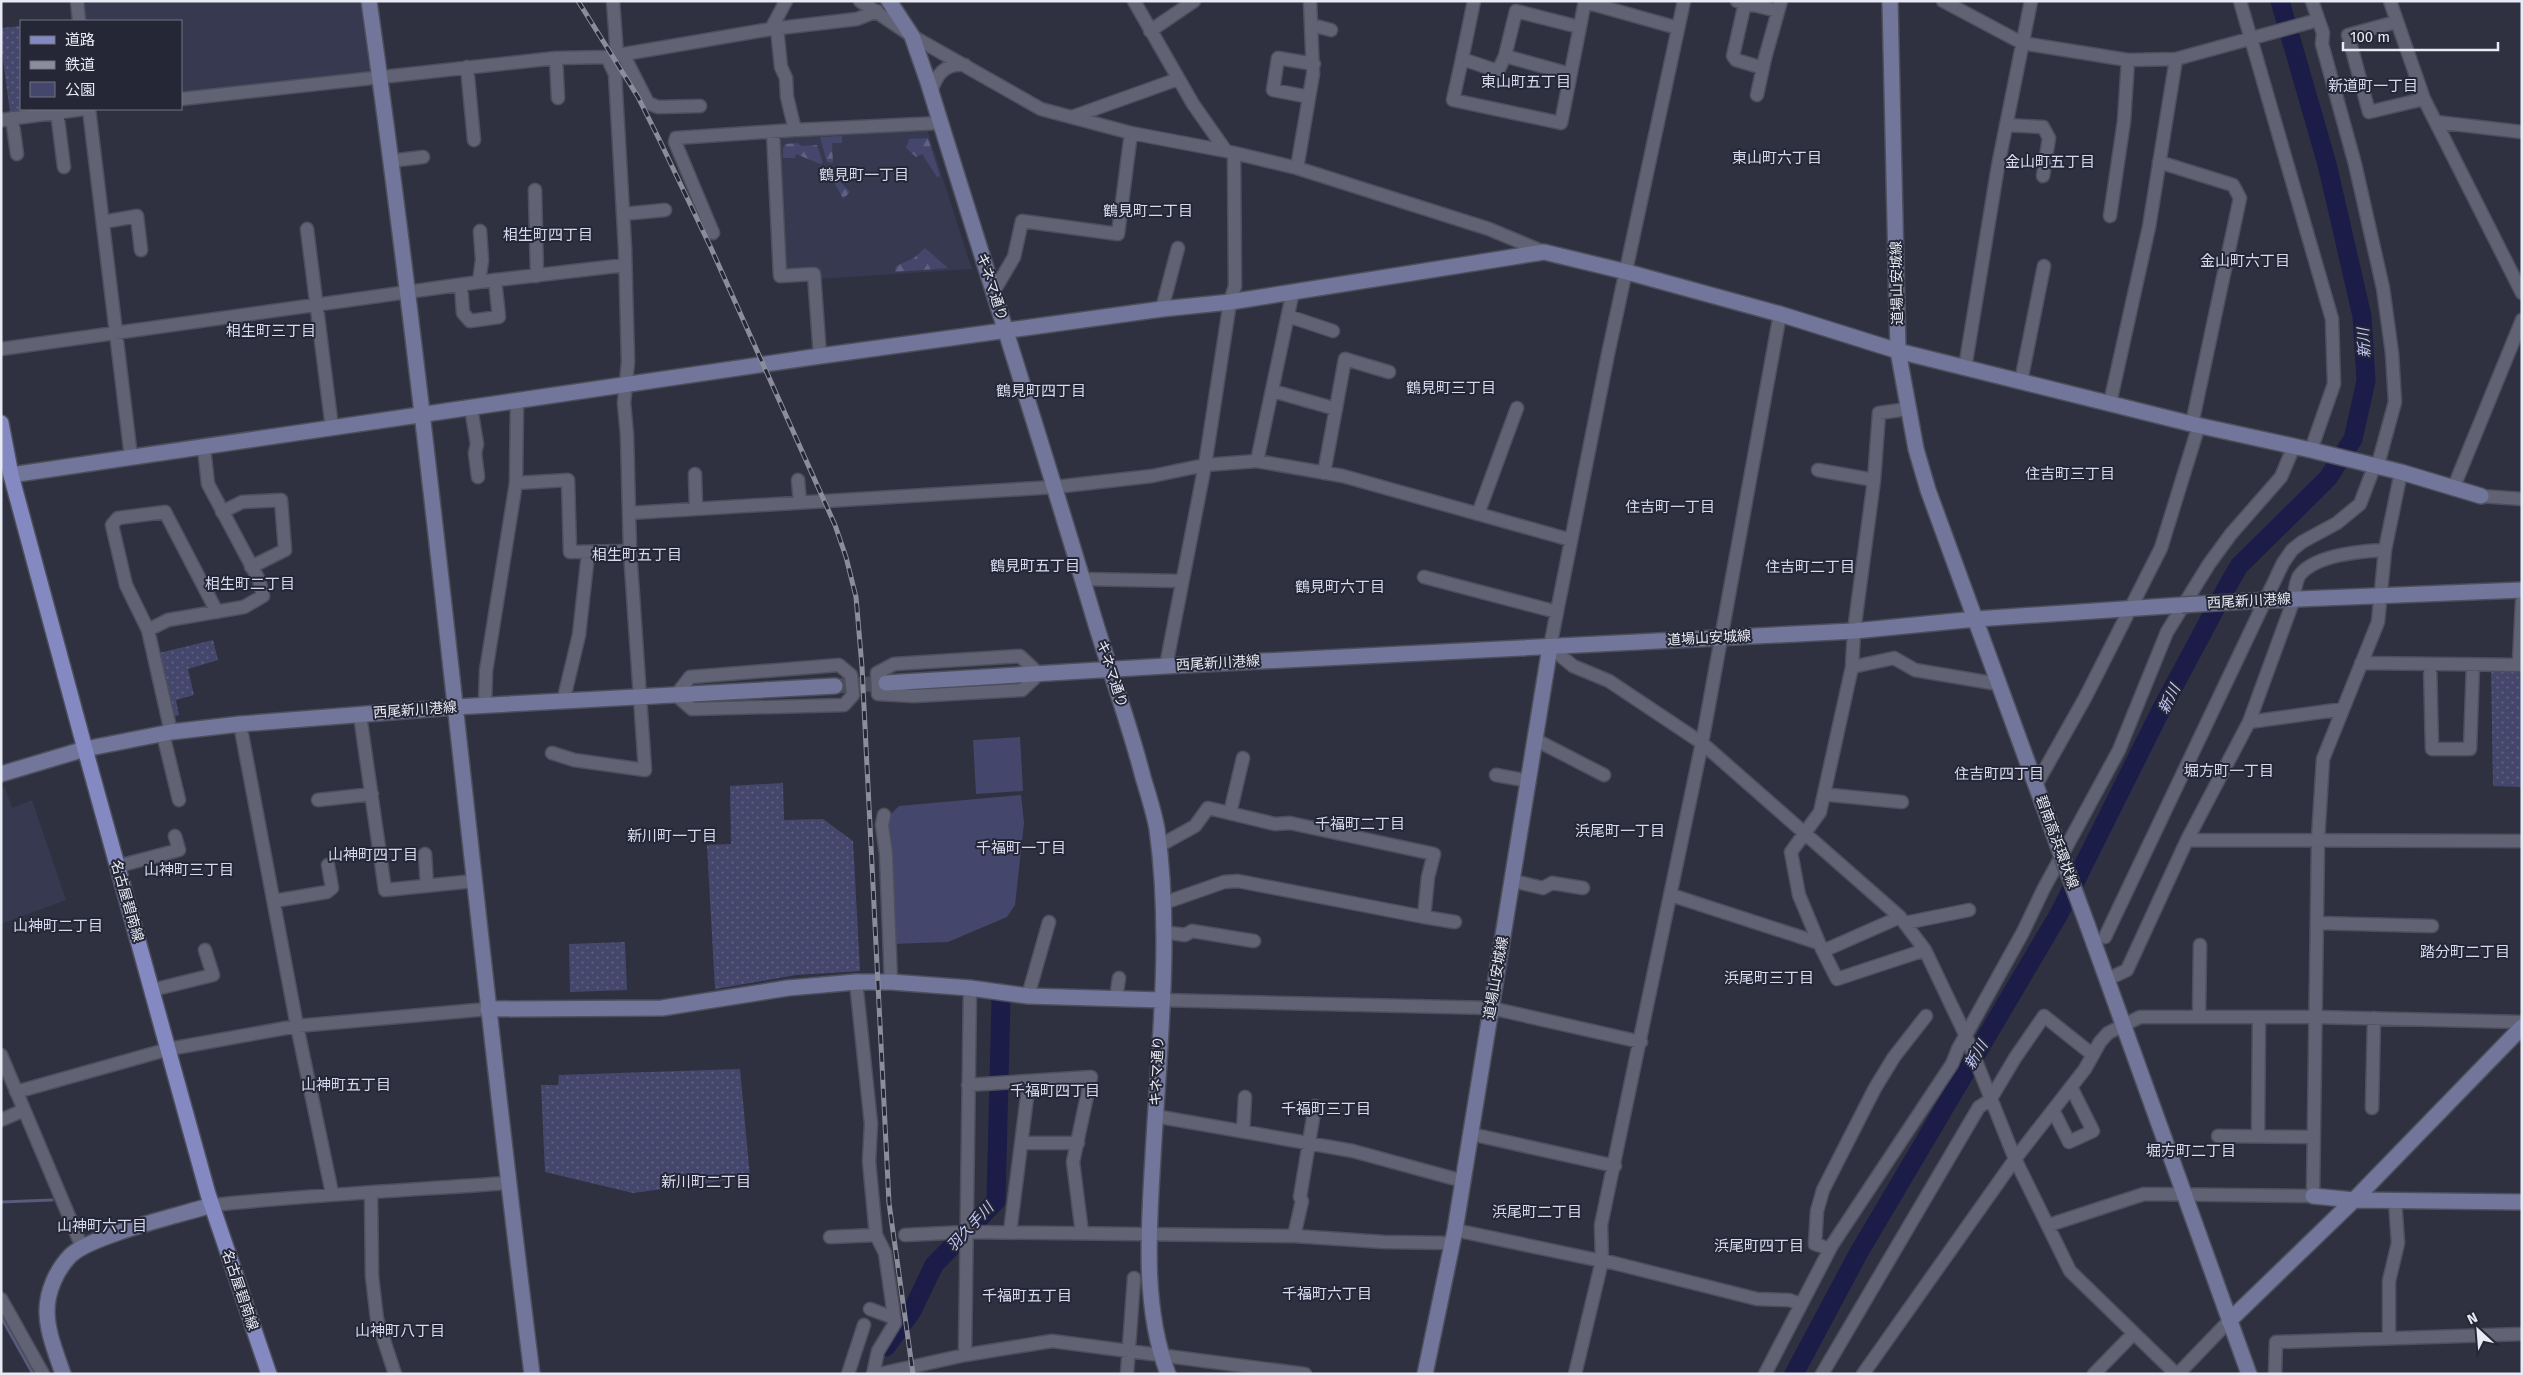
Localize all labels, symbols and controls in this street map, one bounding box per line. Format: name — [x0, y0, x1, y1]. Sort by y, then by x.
legend — [20, 20, 182, 110]
scale bar — [2343, 20, 2498, 52]
text: 100 m — [2350, 28, 2390, 46]
text: 道路 — [65, 31, 95, 49]
text: 鉄道 — [65, 56, 95, 74]
district label: 東山町五丁目 — [1481, 73, 1571, 91]
district label: 新道町一丁目 — [2328, 77, 2418, 95]
text: 公園 — [65, 81, 95, 99]
district label: 東山町六丁目 — [1732, 149, 1822, 167]
district label: 金山町五丁目 — [2005, 153, 2095, 171]
district label: 鶴見町一丁目 — [819, 166, 909, 184]
district label: 鶴見町二丁目 — [1103, 202, 1193, 220]
district label: 相生町四丁目 — [503, 226, 593, 244]
street label: 道場山安城線 — [1888, 241, 1906, 325]
street label: キネマ通り — [973, 251, 1011, 323]
district label: 金山町六丁目 — [2200, 252, 2290, 270]
district label: 相生町三丁目 — [226, 322, 316, 340]
water label: 新川 — [2354, 326, 2374, 358]
district label: 鶴見町三丁目 — [1406, 379, 1496, 397]
district label: 鶴見町四丁目 — [996, 382, 1086, 400]
district label: 住吉町三丁目 — [2025, 465, 2115, 483]
district label: 住吉町一丁目 — [1625, 498, 1715, 516]
district label: 相生町五丁目 — [592, 546, 682, 564]
district label: 鶴見町五丁目 — [990, 557, 1080, 575]
district label: 住吉町二丁目 — [1765, 558, 1855, 576]
district label: 相生町二丁目 — [205, 575, 295, 593]
district label: 鶴見町六丁目 — [1295, 578, 1385, 596]
street label: 西尾新川港線 — [2207, 590, 2291, 612]
street label: 道場山安城線 — [1667, 627, 1751, 649]
street label: キネマ通り — [1093, 638, 1131, 710]
street label: 西尾新川港線 — [1176, 652, 1260, 674]
water label: 新川 — [2154, 680, 2185, 716]
street label: 西尾新川港線 — [373, 699, 457, 721]
district label: 堀方町一丁目 — [2184, 762, 2274, 780]
district label: 住吉町四丁目 — [1954, 765, 2044, 783]
street label: 碧南高浜環状線 — [2032, 793, 2082, 891]
district label: 千福町二丁目 — [1315, 815, 1405, 833]
district label: 浜尾町一丁目 — [1575, 822, 1665, 840]
district label: 新川町一丁目 — [627, 827, 717, 845]
district label: 千福町一丁目 — [976, 839, 1066, 857]
district label: 山神町四丁目 — [328, 846, 418, 864]
street label: 名古屋碧南線 — [107, 858, 147, 944]
district label: 山神町三丁目 — [144, 861, 234, 879]
district label: 山神町二丁目 — [13, 917, 103, 935]
street label: 道場山安城線 — [1480, 935, 1512, 1021]
district label: 踏分町二丁目 — [2420, 943, 2510, 961]
district label: 浜尾町三丁目 — [1724, 969, 1814, 987]
street label: キネマ通り — [1147, 1036, 1167, 1106]
water label: 新川 — [1961, 1036, 1992, 1072]
district label: 山神町五丁目 — [301, 1076, 391, 1094]
district label: 千福町四丁目 — [1010, 1082, 1100, 1100]
district label: 千福町三丁目 — [1281, 1100, 1371, 1118]
district label: 堀方町二丁目 — [2146, 1142, 2236, 1160]
district label: 新川町二丁目 — [661, 1173, 751, 1191]
water label: 羽久手川 — [943, 1197, 998, 1255]
district label: 浜尾町二丁目 — [1492, 1203, 1582, 1221]
district label: 山神町六丁目 — [57, 1217, 147, 1235]
district label: 浜尾町四丁目 — [1714, 1237, 1804, 1255]
street label: 名古屋碧南線 — [218, 1248, 262, 1332]
district label: 千福町六丁目 — [1282, 1285, 1372, 1303]
district label: 千福町五丁目 — [982, 1287, 1072, 1305]
north arrow — [2453, 1305, 2503, 1355]
text: N — [2465, 1309, 2480, 1328]
district label: 山神町八丁目 — [355, 1322, 445, 1340]

